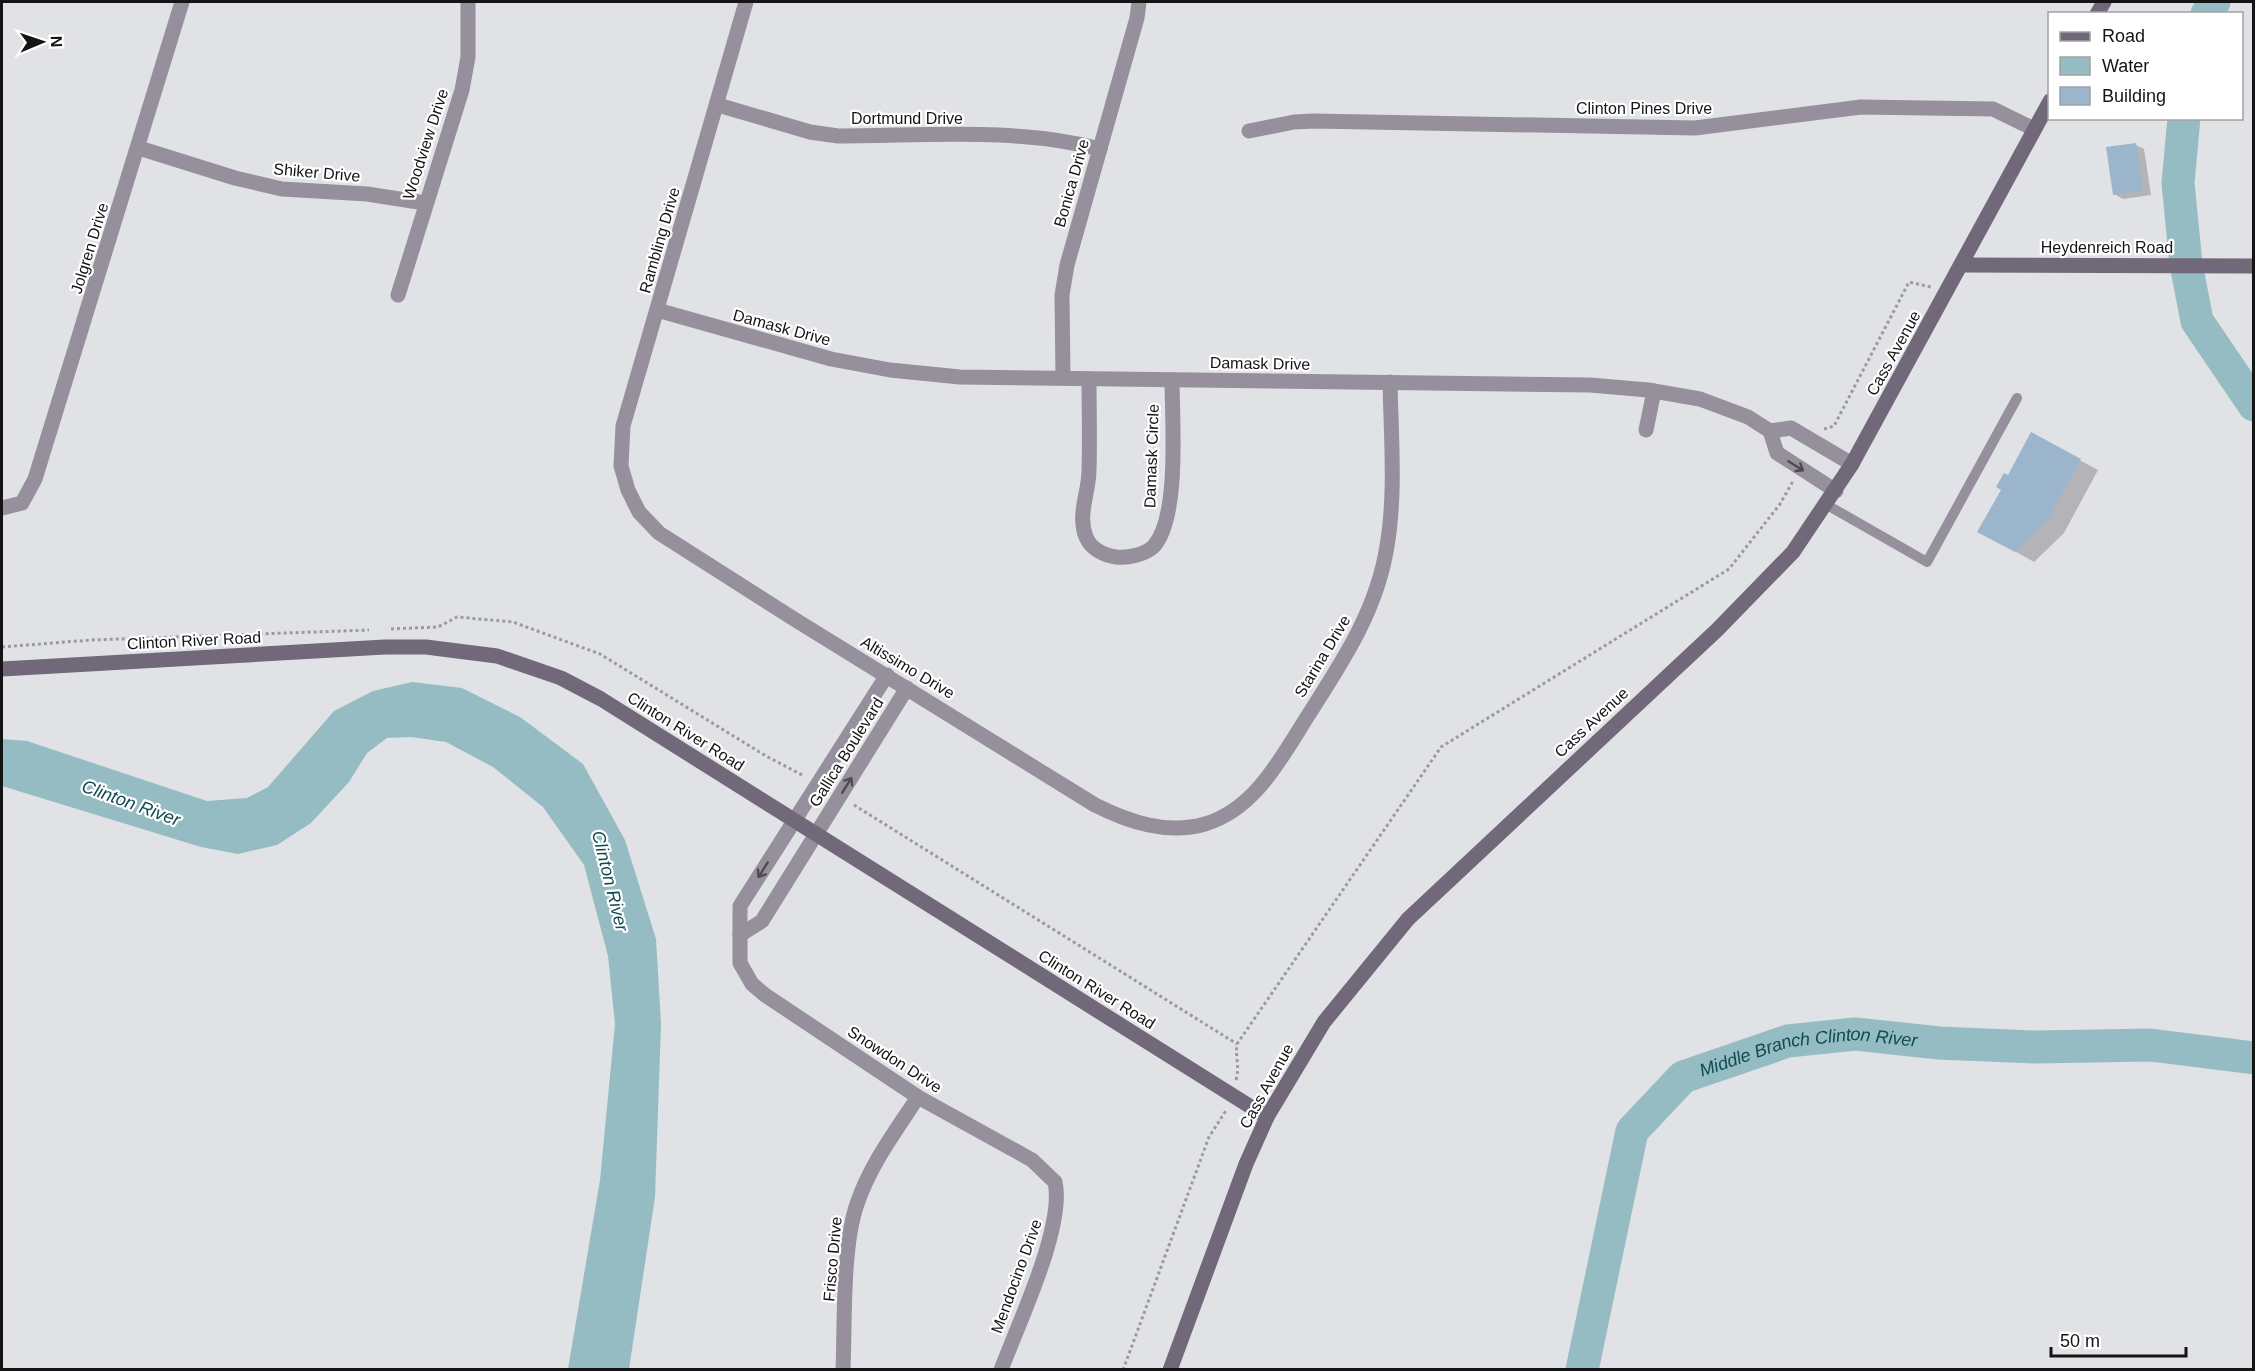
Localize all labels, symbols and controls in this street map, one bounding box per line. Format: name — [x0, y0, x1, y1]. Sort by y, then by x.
north arrow — [12, 12, 72, 72]
legend — [2048, 12, 2243, 120]
text: Road — [2102, 26, 2145, 46]
text: N — [48, 35, 65, 48]
text: Water — [2102, 56, 2149, 76]
text: Building — [2102, 86, 2166, 106]
street label: Woodview Drive — [400, 87, 451, 202]
street label: Clinton Pines Drive — [1576, 100, 1712, 117]
street label: Dortmund Drive — [851, 110, 963, 127]
street label: Bonica Drive — [1051, 137, 1092, 229]
street label: Shiker Drive — [273, 160, 361, 185]
street label: Rambling Drive — [636, 185, 683, 295]
street label: Jolgren Drive — [68, 200, 111, 296]
street label: Heydenreich Road — [2041, 239, 2173, 256]
street label: Damask Drive — [731, 306, 833, 349]
street label: Cass Avenue — [1863, 308, 1924, 398]
street label: Damask Drive — [1210, 354, 1310, 373]
street label: Damask Circle — [1141, 404, 1162, 508]
one-way arrow — [1788, 459, 1805, 472]
street label: Starina Drive — [1291, 612, 1354, 700]
street label: Clinton River Road — [127, 628, 262, 653]
street label: Altissimo Drive — [858, 633, 958, 702]
street label: Cass Avenue — [1551, 684, 1632, 761]
street label: Clinton River Road — [624, 689, 747, 774]
street label: Gallica Boulevard — [806, 695, 887, 810]
water label: Clinton River — [79, 776, 184, 830]
one-way arrow — [841, 777, 853, 794]
water label: Clinton River — [588, 829, 632, 934]
one-way arrow — [757, 861, 769, 877]
street label: Clinton River Road — [1035, 947, 1158, 1032]
street label: Snowdon Drive — [845, 1023, 945, 1096]
water label: Middle Branch Clinton River — [1697, 1024, 1920, 1081]
street label: Cass Avenue — [1236, 1041, 1297, 1131]
street label: Frisco Drive — [820, 1216, 845, 1302]
street label: Mendocino Drive — [988, 1217, 1045, 1335]
scale bar — [2051, 1320, 2186, 1358]
text: 50 m — [2060, 1331, 2100, 1351]

